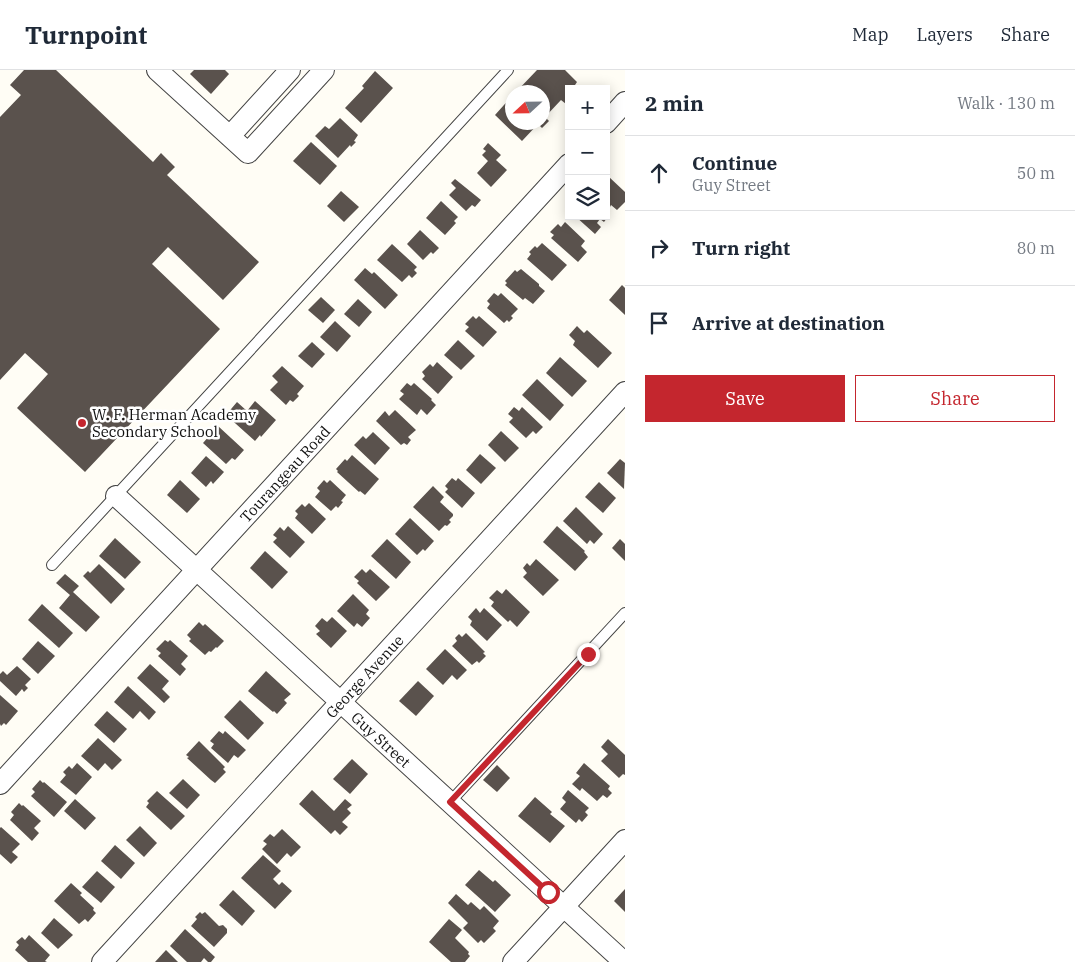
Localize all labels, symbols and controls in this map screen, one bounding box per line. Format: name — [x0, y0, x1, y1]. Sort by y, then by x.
text: Turnpoint — [25, 19, 147, 51]
text: Map — [852, 23, 889, 46]
text: Layers — [917, 23, 973, 46]
text: Share — [1001, 23, 1050, 46]
north arrow — [505, 85, 550, 130]
map controls — [565, 85, 610, 220]
button: + — [565, 85, 610, 130]
text: 2 min — [645, 89, 704, 117]
text: Walk · 130 m — [957, 93, 1055, 113]
button: − — [565, 130, 610, 175]
text: Continue — [692, 151, 777, 175]
icon: ahead — [645, 159, 673, 187]
text: 50 m — [1017, 163, 1055, 183]
button: layers — [565, 175, 610, 220]
text: Guy Street — [692, 175, 771, 195]
icon: right — [645, 234, 673, 262]
text: Turn right — [692, 236, 790, 260]
text: 80 m — [1017, 238, 1055, 258]
icon: arrive — [645, 309, 673, 337]
text: Arrive at destination — [692, 311, 885, 335]
button: Save — [645, 375, 845, 422]
button: Share — [855, 375, 1055, 422]
place label: W. F. Herman Academy Secondary School — [92, 405, 256, 441]
marker: W. F. Herman Academy Secondary School — [76, 417, 88, 429]
street label: Tourangeau Road — [236, 422, 334, 526]
street label: George Avenue — [321, 630, 407, 722]
route end — [577, 643, 600, 666]
street label: Guy Street — [348, 707, 415, 771]
route start — [537, 881, 560, 904]

